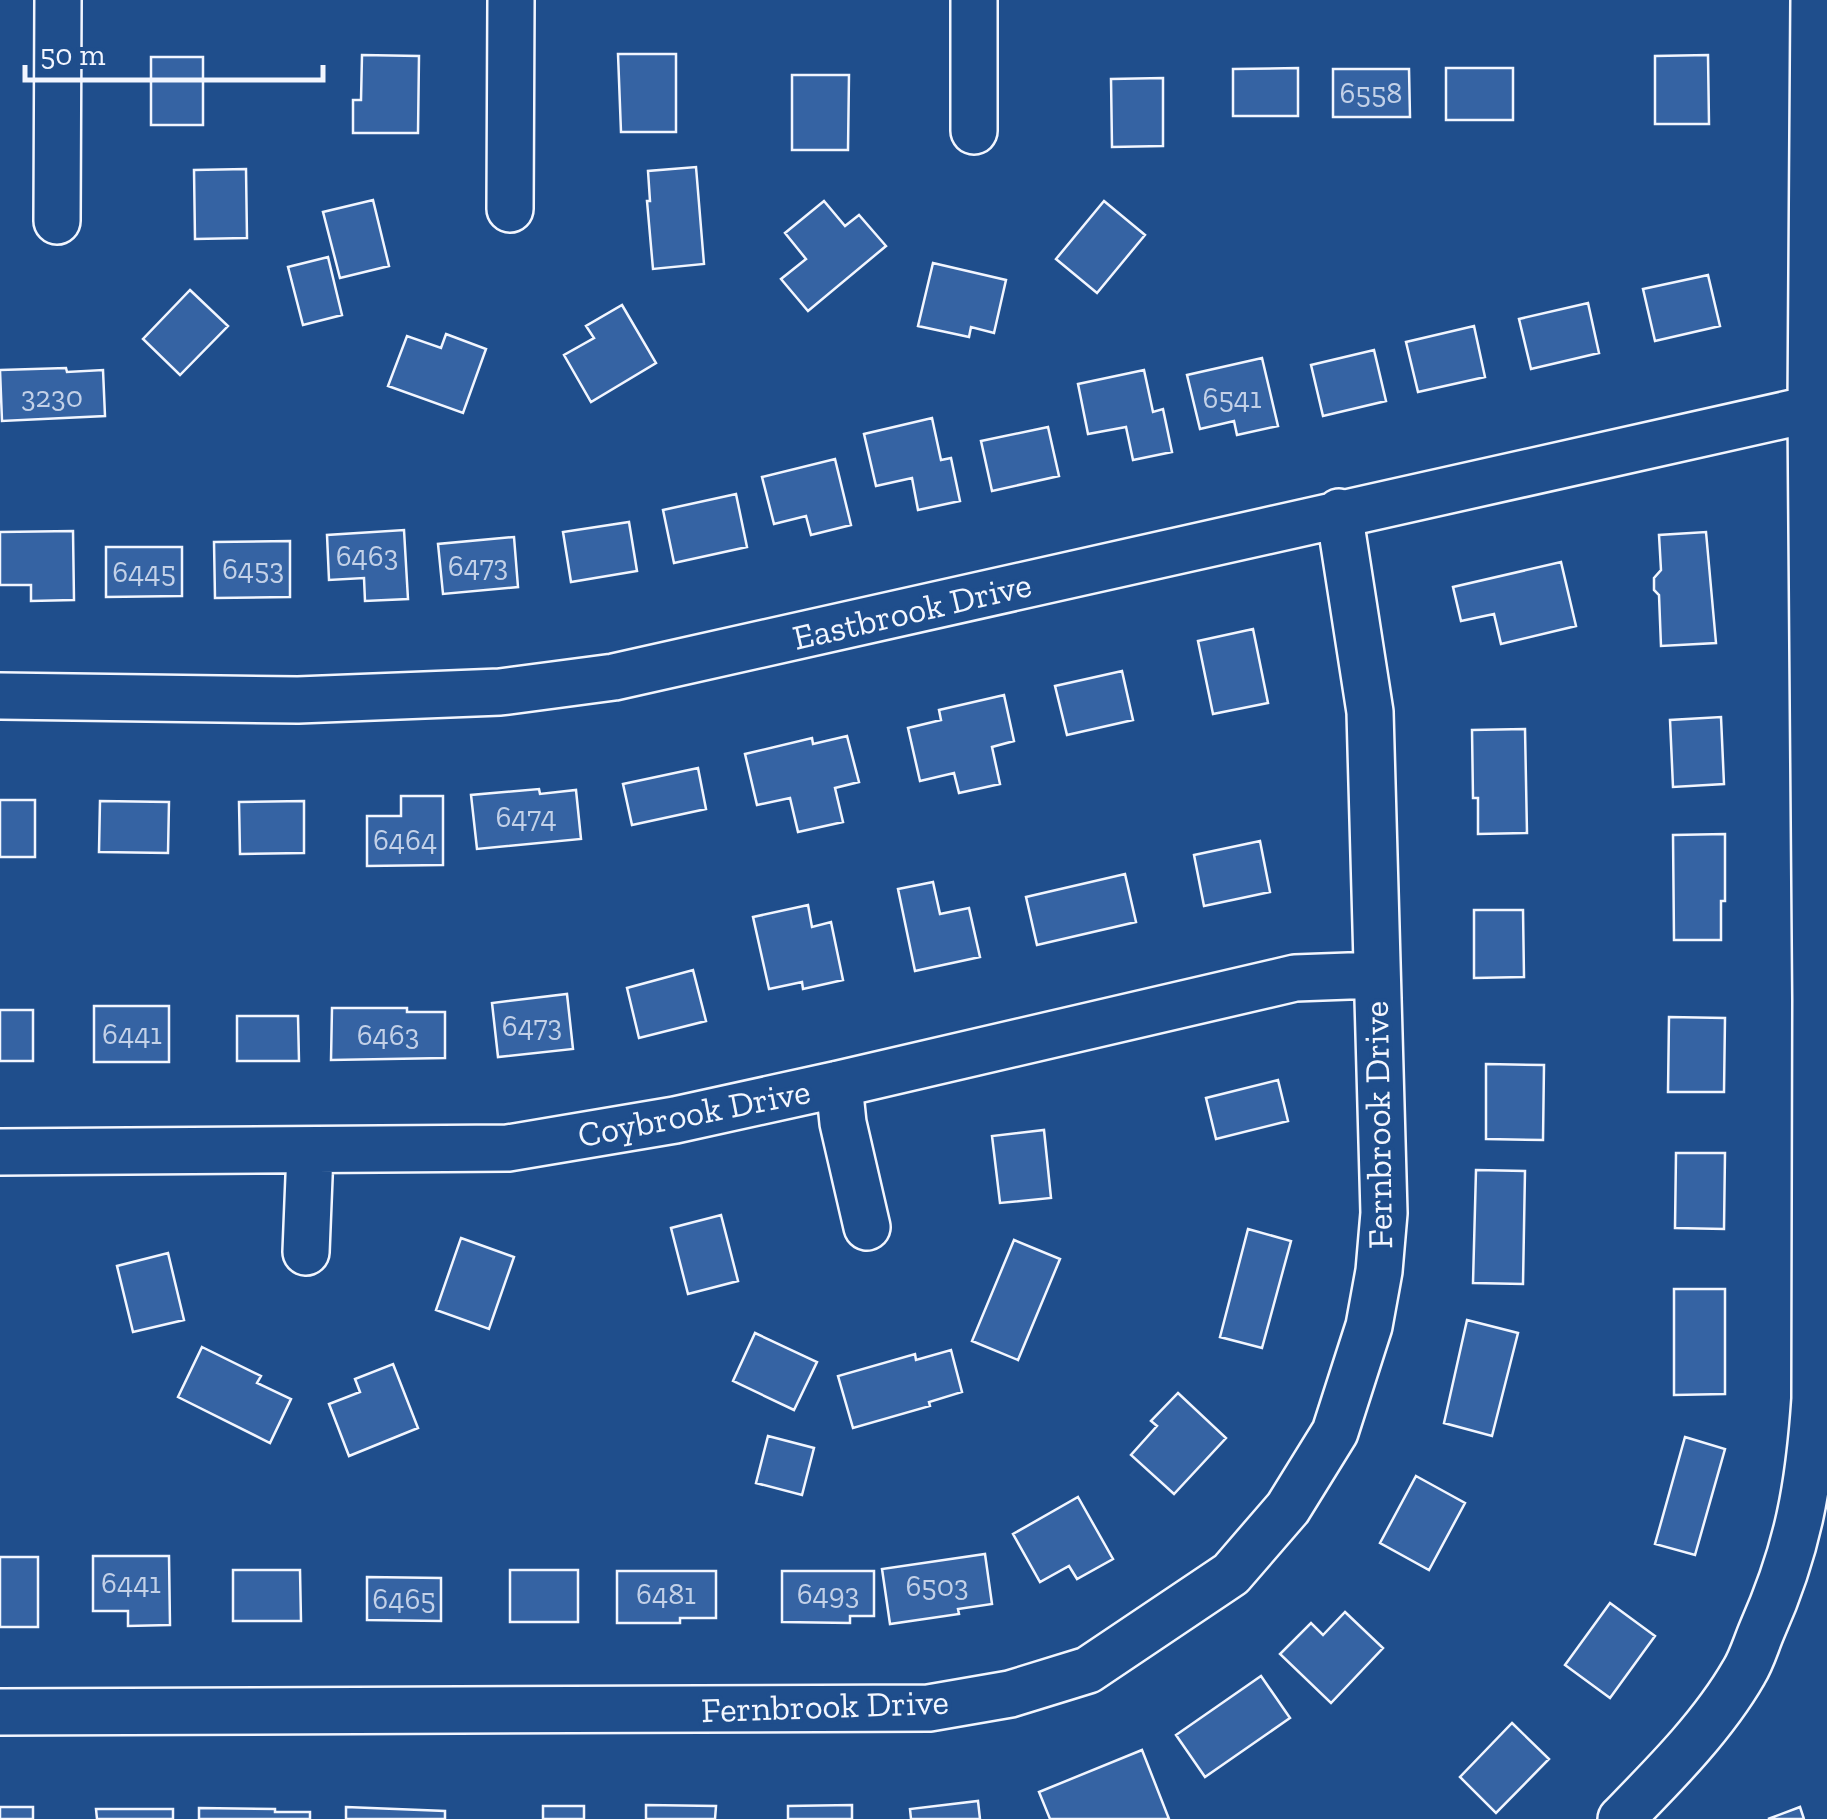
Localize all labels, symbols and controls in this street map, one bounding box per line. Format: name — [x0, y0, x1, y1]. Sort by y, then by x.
scale bar — [25, 20, 322, 82]
text: 50 m — [40, 37, 105, 73]
house number: 6558 — [1340, 75, 1402, 111]
house number: 3230 — [21, 379, 83, 415]
house number: 6541 — [1202, 380, 1262, 416]
house number: 6463 — [336, 538, 398, 574]
house number: 6473 — [448, 548, 508, 584]
house number: 6453 — [222, 551, 284, 587]
house number: 6445 — [112, 554, 176, 590]
street label: Eastbrook Drive — [789, 563, 1035, 659]
house number: 6474 — [495, 799, 557, 835]
house number: 6464 — [373, 822, 437, 858]
street label: Fernbrook Drive — [1355, 1001, 1401, 1249]
house number: 6473 — [502, 1008, 562, 1044]
house number: 6441 — [102, 1016, 162, 1052]
house number: 6463 — [357, 1017, 419, 1053]
street label: Coybrook Drive — [574, 1070, 814, 1156]
house number: 6441 — [101, 1565, 161, 1601]
house number: 6503 — [905, 1568, 969, 1604]
house number: 6481 — [636, 1576, 696, 1612]
house number: 6493 — [797, 1576, 859, 1612]
house number: 6465 — [372, 1581, 436, 1617]
street label: Fernbrook Drive — [700, 1681, 950, 1731]

